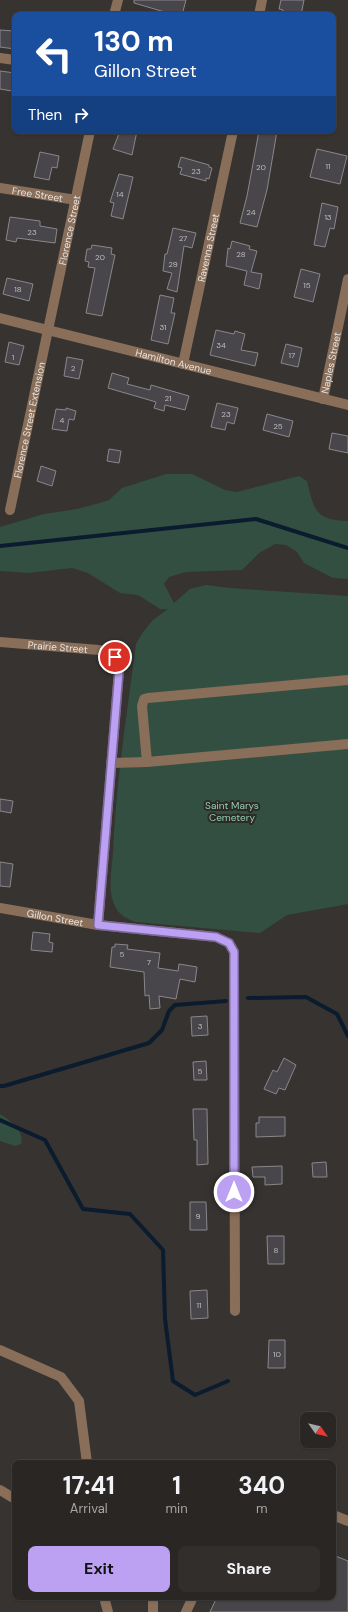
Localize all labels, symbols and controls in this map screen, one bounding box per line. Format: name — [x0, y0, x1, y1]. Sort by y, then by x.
text: 130 m — [94, 23, 174, 60]
icon: left — [28, 28, 80, 80]
text: Gillon Street — [94, 59, 197, 83]
icon: right — [70, 104, 92, 126]
text: Then — [28, 105, 62, 125]
house number: 11 — [326, 161, 331, 171]
house number: 20 — [256, 162, 267, 172]
house number: 23 — [191, 166, 201, 176]
street label: Free Street — [11, 184, 64, 204]
house number: 14 — [116, 189, 124, 199]
street label: Florence Street — [55, 194, 83, 266]
house number: 24 — [246, 207, 256, 217]
street label: Ravenna Street — [194, 212, 222, 283]
house number: 13 — [324, 212, 332, 222]
house number: 23 — [27, 227, 37, 237]
house number: 27 — [179, 233, 187, 243]
house number: 28 — [236, 249, 246, 259]
house number: 20 — [95, 252, 106, 262]
house number: 29 — [168, 259, 178, 269]
house number: 15 — [303, 280, 311, 290]
house number: 18 — [14, 284, 22, 294]
house number: 31 — [159, 322, 167, 332]
street label: Naples Street — [318, 331, 343, 395]
house number: 34 — [216, 340, 226, 350]
street label: Hamilton Avenue — [134, 346, 213, 377]
house number: 17 — [289, 350, 295, 360]
house number: 1 — [12, 352, 14, 362]
street label: Florence Street Extension — [10, 360, 48, 479]
house number: 2 — [71, 363, 76, 373]
house number: 21 — [164, 393, 172, 403]
house number: 23 — [221, 409, 231, 419]
house number: 4 — [60, 415, 65, 425]
house number: 25 — [273, 421, 283, 431]
street label: Prairie Street — [27, 638, 88, 656]
pin — [98, 640, 132, 674]
icon: arrive — [104, 646, 126, 668]
park label: Saint Marys Cemetery — [205, 799, 259, 824]
street label: Gillon Street — [26, 906, 85, 929]
house number: 5 — [120, 949, 125, 959]
house number: 7 — [147, 957, 151, 967]
house number: 3 — [198, 1021, 203, 1031]
house number: 5 — [198, 1066, 203, 1076]
position arrow — [213, 1171, 255, 1213]
house number: 9 — [195, 1211, 201, 1221]
house number: 8 — [274, 1245, 279, 1255]
house number: 11 — [197, 1300, 202, 1310]
house number: 10 — [273, 1349, 282, 1359]
north arrow — [300, 1412, 336, 1448]
map controls — [300, 1412, 336, 1448]
text: 17:41 — [63, 1470, 115, 1501]
text: 1 — [172, 1470, 181, 1501]
text: 340 — [238, 1470, 285, 1501]
text: Arrival — [70, 1500, 108, 1517]
text: min — [165, 1500, 188, 1517]
text: m — [256, 1500, 268, 1517]
button: Exit — [28, 1546, 170, 1592]
button: Share — [178, 1546, 320, 1592]

